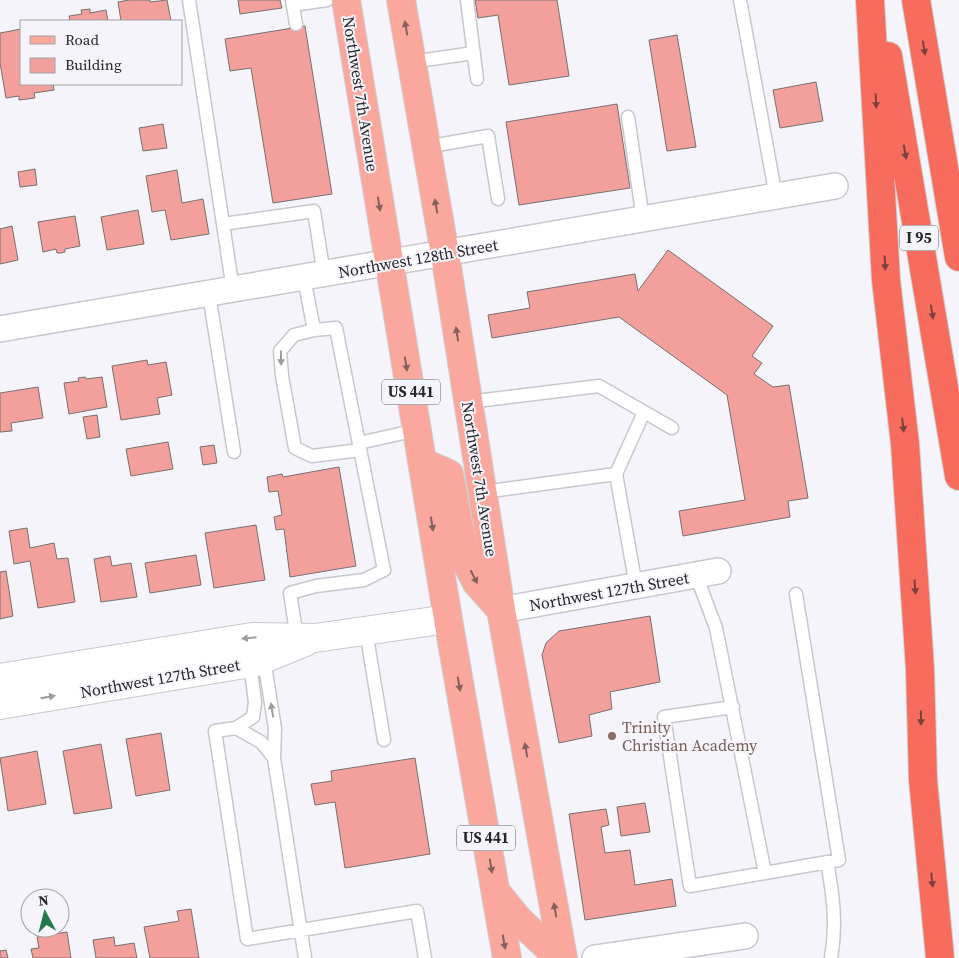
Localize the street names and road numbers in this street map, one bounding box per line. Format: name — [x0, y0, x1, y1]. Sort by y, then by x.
street label: Northwest 7th Avenue — [338, 15, 384, 173]
road number: I 95 — [900, 226, 938, 250]
street label: Northwest 128th Street — [337, 233, 500, 283]
road number: US 441 — [382, 380, 440, 404]
street label: Northwest 7th Avenue — [457, 400, 503, 558]
street label: Northwest 127th Street — [528, 566, 691, 616]
street label: Northwest 127th Street — [79, 653, 242, 703]
road number: US 441 — [457, 826, 515, 850]

